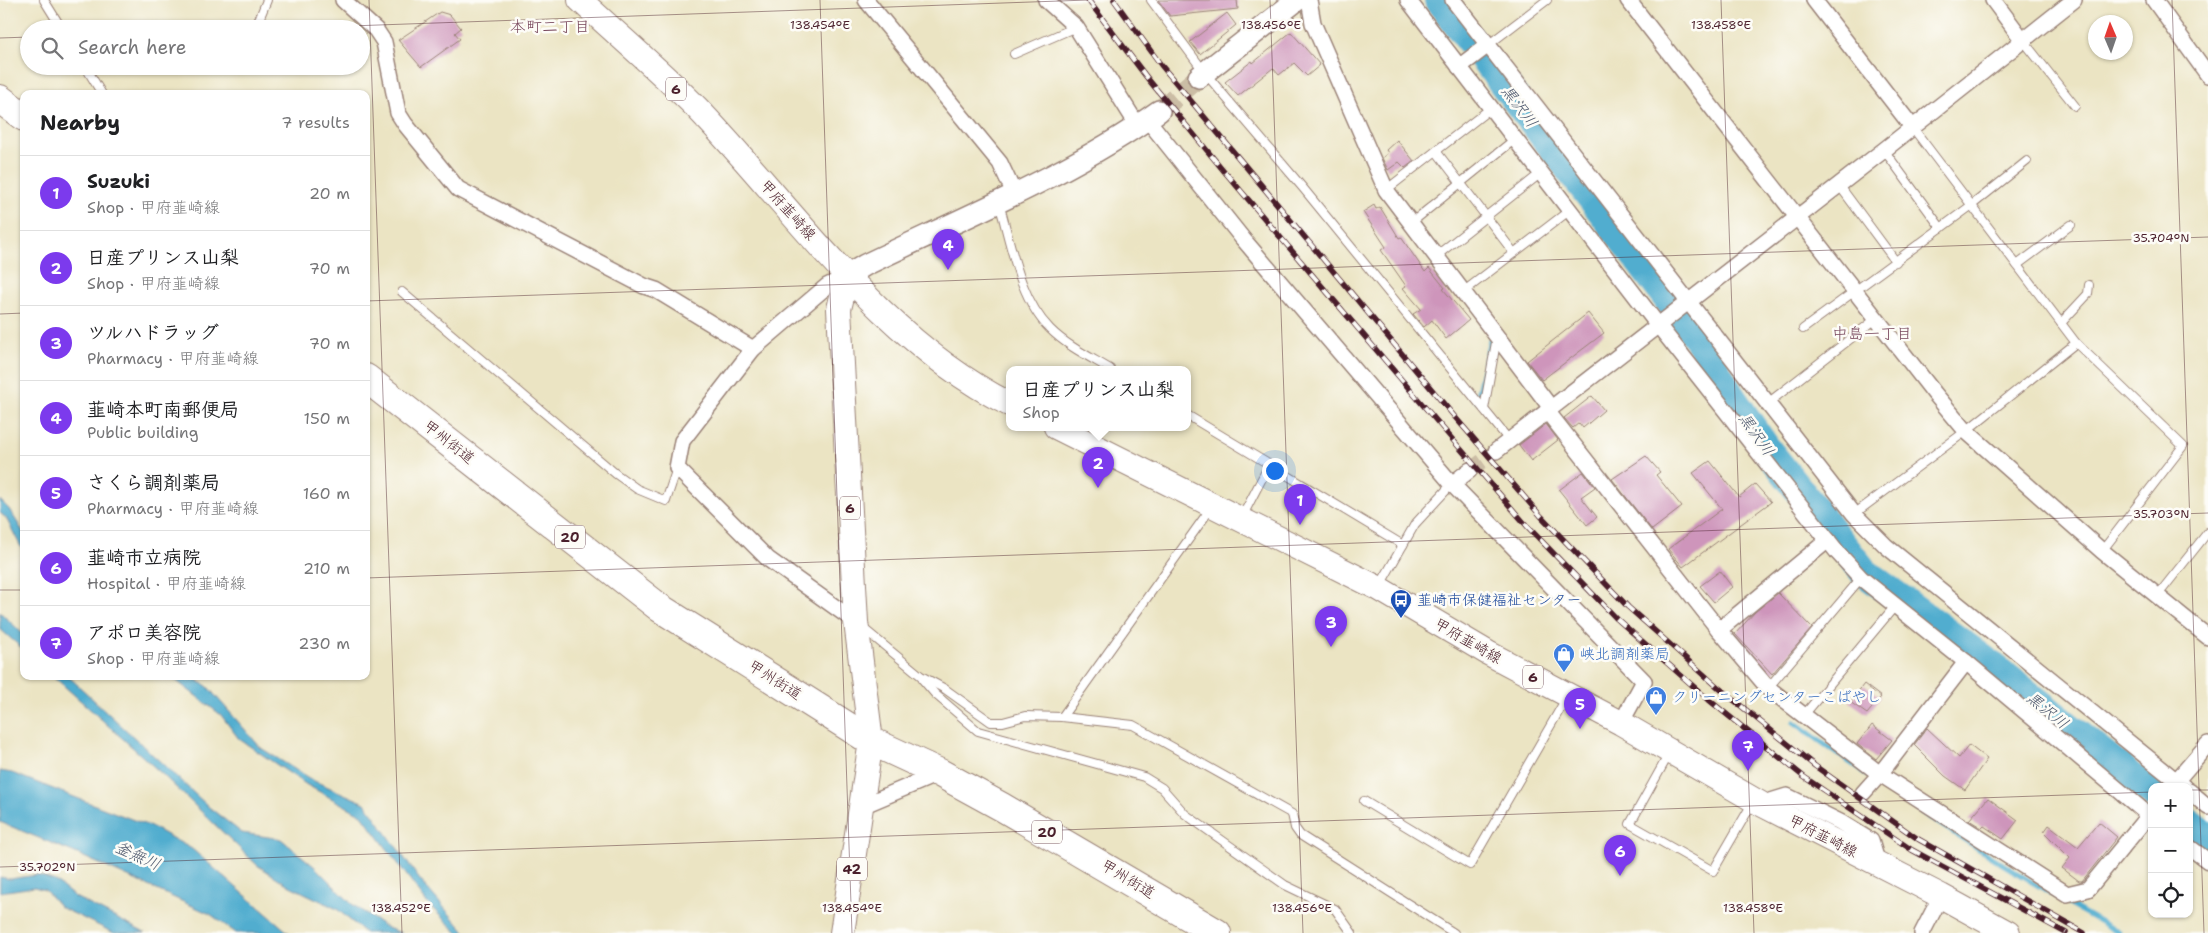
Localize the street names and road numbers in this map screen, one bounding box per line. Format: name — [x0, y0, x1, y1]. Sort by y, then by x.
road number: 6 — [666, 78, 686, 100]
street label: 甲府韮崎線 — [755, 175, 821, 245]
street label: 甲州街道 — [419, 416, 479, 468]
road number: 6 — [840, 496, 860, 520]
road number: 20 — [555, 526, 585, 548]
street label: 甲府韮崎線 — [1431, 614, 1505, 668]
street label: 甲州街道 — [744, 656, 806, 704]
road number: 6 — [1523, 666, 1543, 689]
street label: 甲府韮崎線 — [1785, 810, 1861, 862]
road number: 20 — [1032, 820, 1062, 844]
street label: 甲州街道 — [1097, 855, 1159, 903]
road number: 42 — [837, 858, 867, 881]

